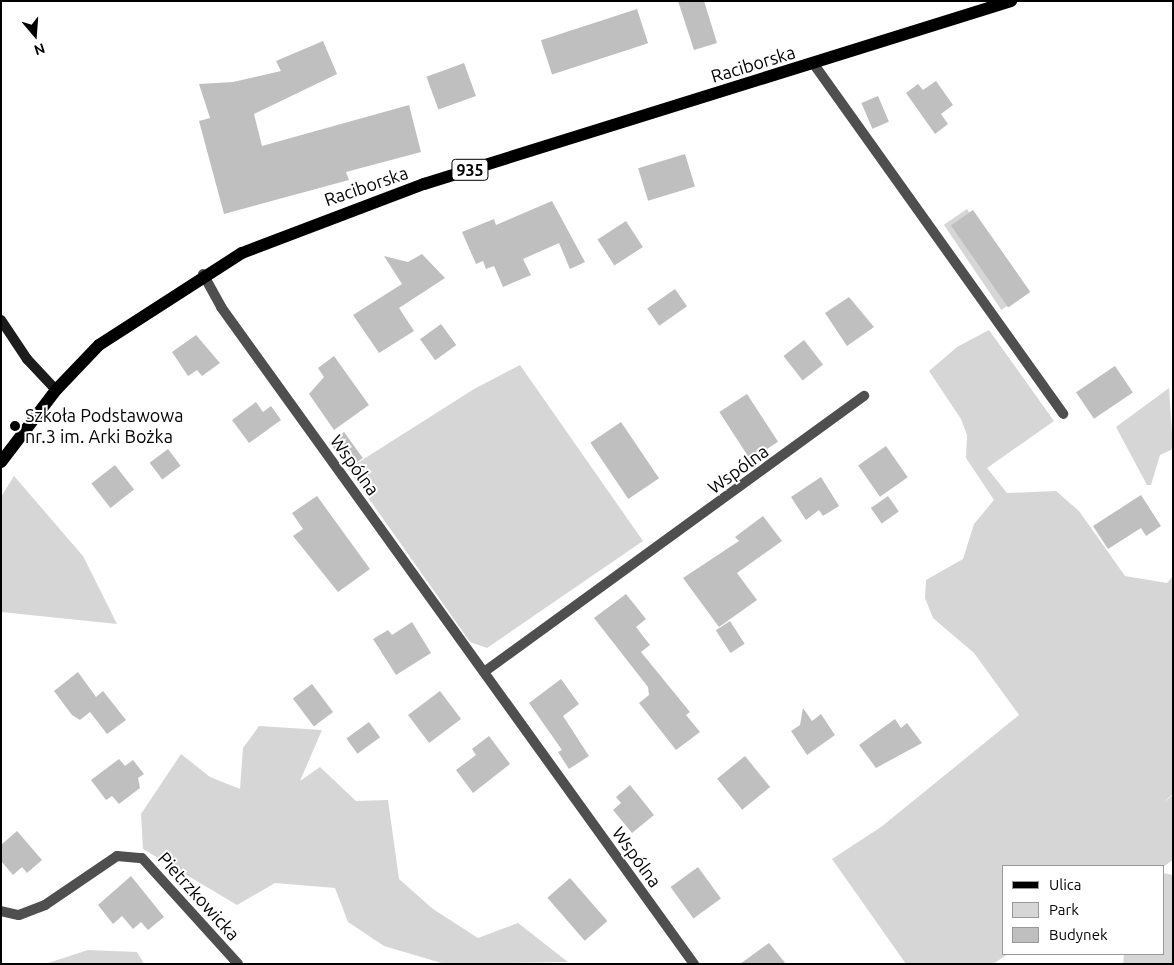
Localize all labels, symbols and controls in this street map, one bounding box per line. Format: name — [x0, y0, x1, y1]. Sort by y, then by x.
north arrow — [10, 10, 60, 60]
text: N — [32, 40, 47, 58]
street label: Raciborska — [708, 41, 798, 87]
road number: 935 — [451, 156, 489, 184]
street label: Raciborska — [321, 162, 411, 210]
place label: Szkoła Podstawowa nr.3 im. Arki Bożka — [25, 405, 184, 448]
marker: Szkoła Podstawowa nr.3 im. Arki Bożka — [9, 420, 21, 432]
street label: Wspólna — [326, 431, 384, 499]
street label: Wspólna — [704, 440, 772, 498]
street label: Wspólna — [608, 823, 666, 891]
street label: Pietrzkowicka — [154, 847, 244, 945]
legend — [1002, 865, 1164, 955]
text: Ulica — [1049, 876, 1081, 893]
text: Park — [1049, 901, 1079, 918]
text: Budynek — [1049, 926, 1108, 943]

